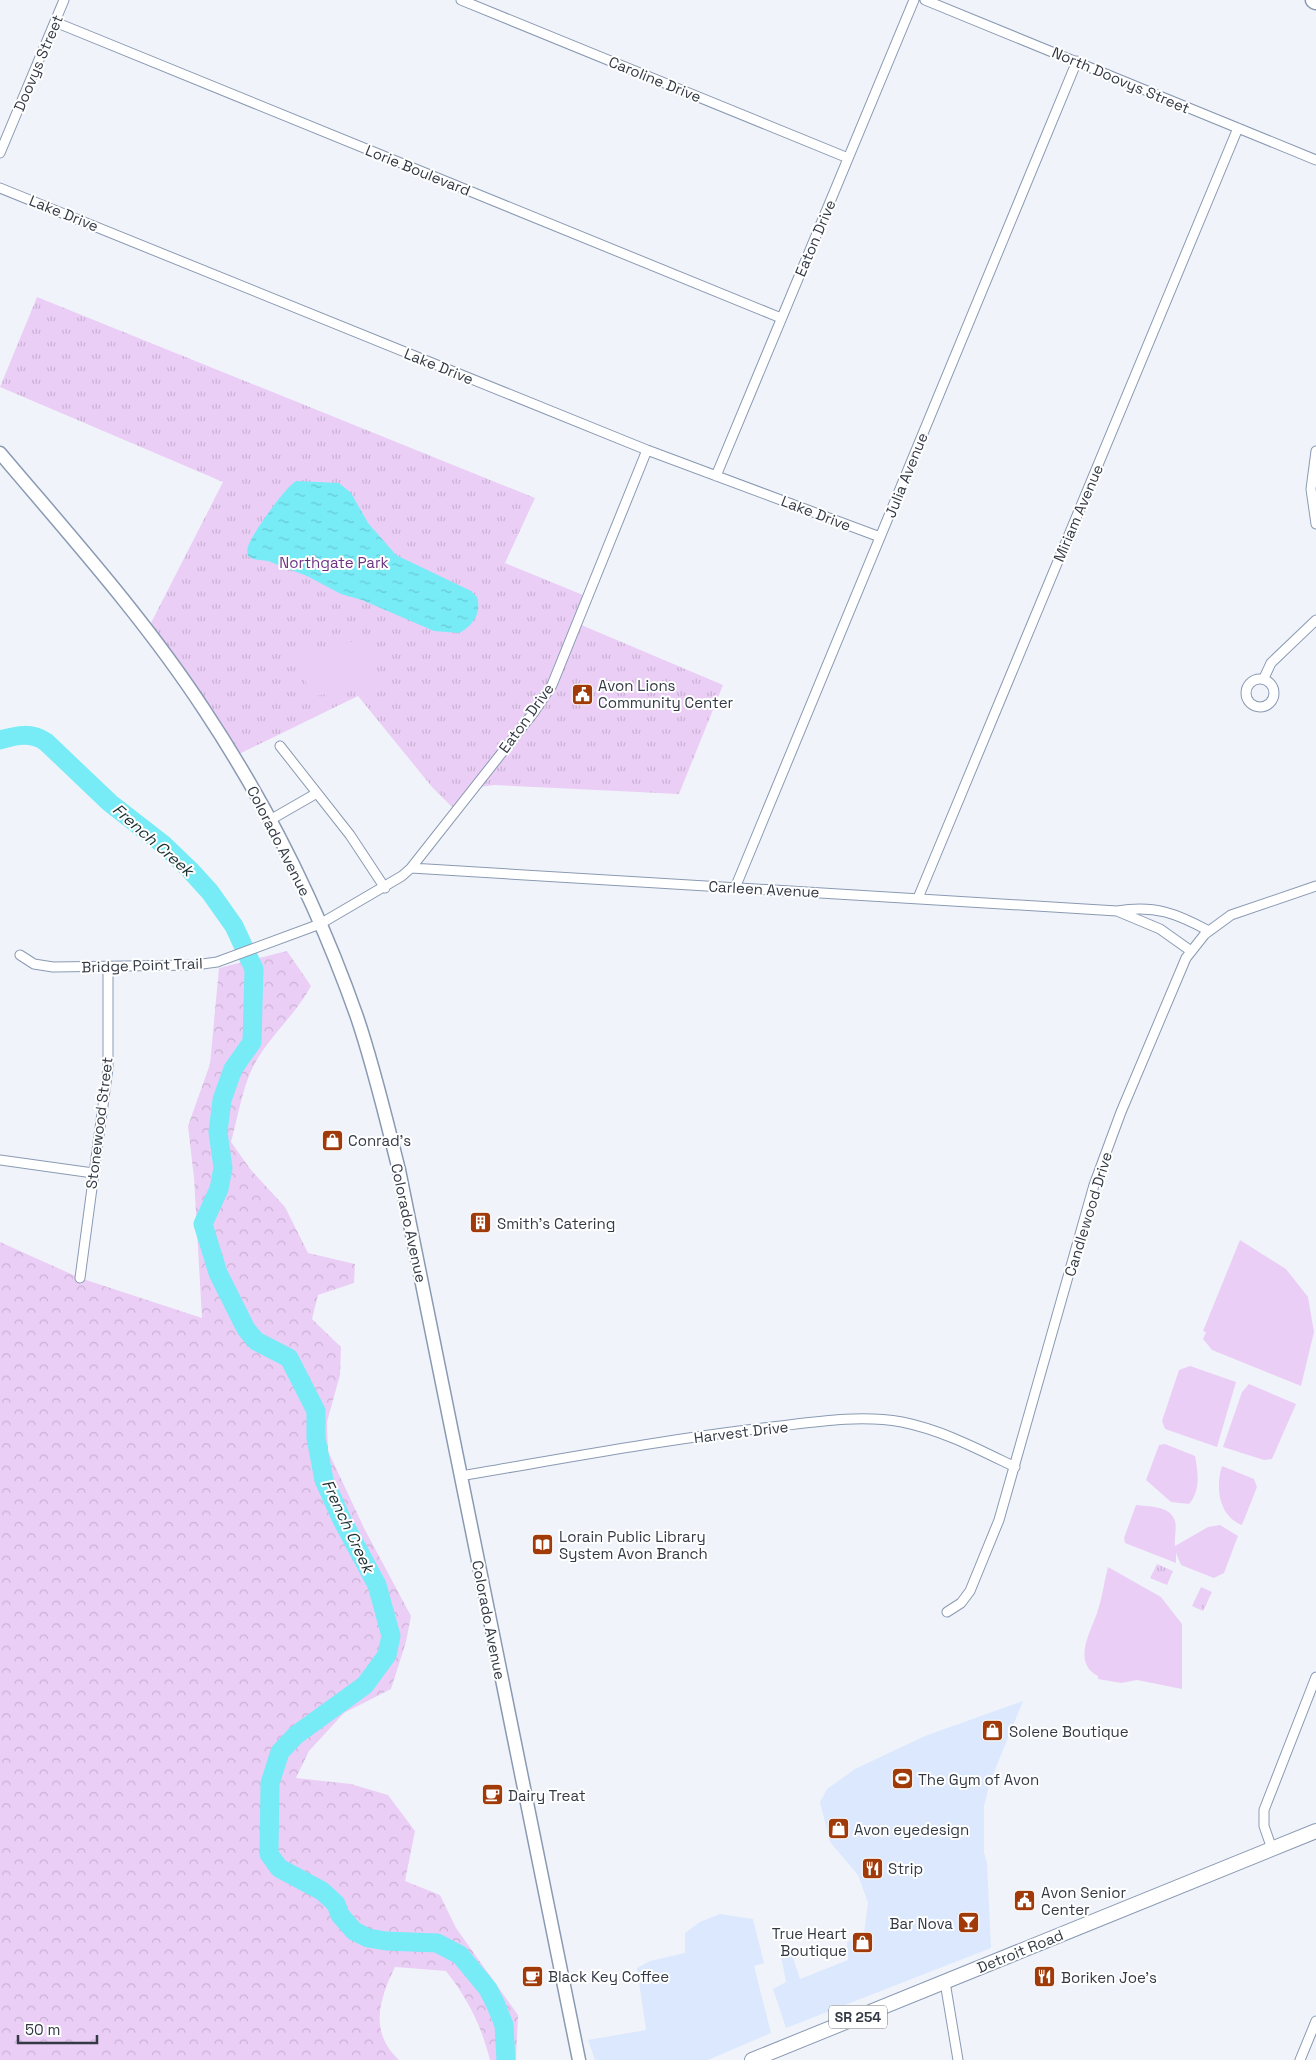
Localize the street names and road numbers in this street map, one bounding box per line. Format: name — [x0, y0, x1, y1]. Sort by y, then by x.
street label: Doovys Street — [9, 12, 67, 114]
street label: North Doovys Street — [1049, 42, 1193, 118]
street label: Caroline Drive — [606, 52, 704, 106]
street label: Lorie Boulevard — [363, 140, 473, 200]
street label: Lake Drive — [27, 190, 102, 236]
street label: Eaton Drive — [790, 197, 840, 279]
street label: Lake Drive — [402, 343, 477, 389]
street label: Julia Avenue — [880, 429, 932, 520]
street label: Miriam Avenue — [1049, 461, 1107, 565]
street label: Lake Drive — [778, 491, 854, 535]
street label: Eaton Drive — [494, 679, 558, 757]
street label: Colorado Avenue — [243, 783, 315, 899]
street label: Carleen Avenue — [708, 877, 820, 901]
street label: Bridge Point Trail — [81, 953, 203, 977]
street label: Stonewood Street — [81, 1056, 117, 1190]
street label: Candlewood Drive — [1060, 1149, 1116, 1279]
street label: Colorado Avenue — [387, 1162, 431, 1284]
street label: Harvest Drive — [693, 1417, 790, 1447]
street label: Colorado Avenue — [468, 1559, 510, 1681]
street label: Detroit Road — [974, 1925, 1066, 1977]
road number: SR 254 — [829, 2005, 887, 2028]

